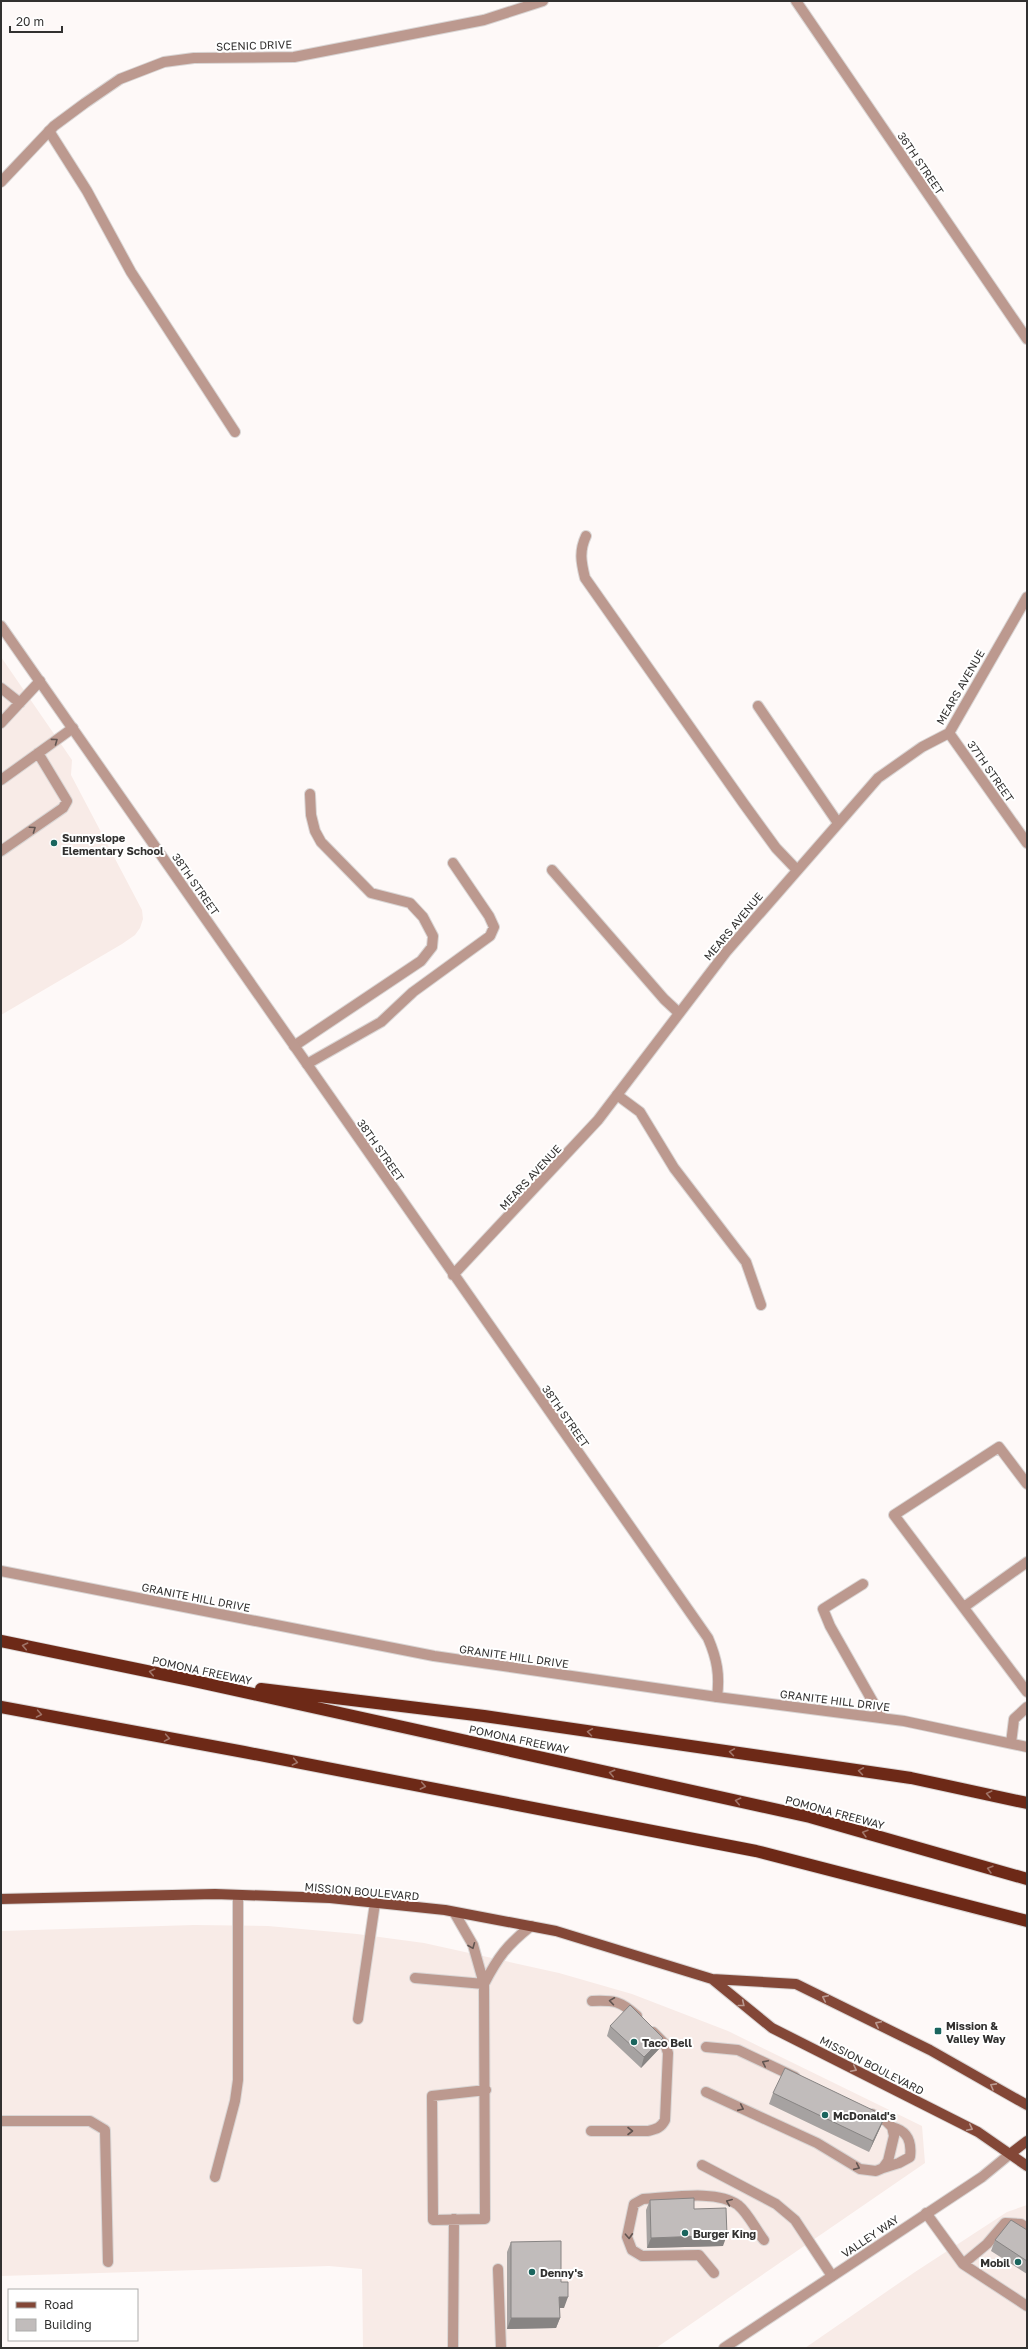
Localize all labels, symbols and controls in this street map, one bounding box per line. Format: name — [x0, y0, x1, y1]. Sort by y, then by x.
scale bar — [10, 8, 62, 34]
text: 20 m — [16, 14, 44, 29]
street label: SCENIC DRIVE — [216, 37, 292, 53]
street label: 36TH STREET — [895, 129, 947, 197]
street label: MEARS AVENUE — [933, 647, 987, 727]
street label: 37TH STREET — [965, 738, 1017, 804]
one-way arrow — [51, 739, 58, 746]
one-way arrow — [29, 826, 36, 834]
place label: Sunnyslope Elementary School — [62, 831, 164, 857]
marker: Sunnyslope Elementary School — [49, 838, 59, 848]
street label: 38TH STREET — [170, 851, 222, 918]
street label: MEARS AVENUE — [701, 889, 765, 962]
street label: 38TH STREET — [355, 1117, 407, 1184]
street label: MEARS AVENUE — [496, 1142, 564, 1212]
street label: 38TH STREET — [540, 1383, 592, 1450]
street label: GRANITE HILL DRIVE — [141, 1580, 252, 1614]
one-way arrow — [22, 1642, 28, 1651]
street label: GRANITE HILL DRIVE — [458, 1642, 570, 1670]
street label: POMONA FREEWAY — [151, 1653, 253, 1687]
one-way arrow — [149, 1669, 155, 1677]
street label: GRANITE HILL DRIVE — [779, 1687, 891, 1713]
one-way arrow — [36, 1710, 42, 1718]
street label: POMONA FREEWAY — [468, 1722, 570, 1756]
one-way arrow — [587, 1728, 593, 1736]
one-way arrow — [164, 1733, 170, 1741]
one-way arrow — [729, 1749, 735, 1757]
one-way arrow — [292, 1757, 298, 1765]
one-way arrow — [858, 1767, 864, 1776]
one-way arrow — [608, 1770, 615, 1778]
one-way arrow — [420, 1782, 426, 1790]
one-way arrow — [986, 1791, 992, 1799]
street label: POMONA FREEWAY — [784, 1793, 886, 1831]
one-way arrow — [735, 1798, 742, 1806]
one-way arrow — [861, 1829, 868, 1838]
one-way arrow — [986, 1865, 993, 1873]
street label: MISSION BOULEVARD — [304, 1880, 420, 1903]
one-way arrow — [468, 1943, 476, 1950]
one-way arrow — [821, 1995, 829, 2003]
one-way arrow — [609, 1997, 615, 2006]
one-way arrow — [738, 1999, 745, 2006]
place label: Mission & Valley Way — [946, 2019, 1006, 2045]
one-way arrow — [875, 2022, 883, 2029]
marker: Mission & Valley Way — [933, 2026, 943, 2036]
street label: MISSION BOULEVARD — [818, 2033, 927, 2097]
place label: Taco Bell — [642, 2036, 692, 2049]
marker: Taco Bell — [629, 2037, 639, 2047]
one-way arrow — [762, 2060, 769, 2068]
one-way arrow — [850, 2064, 857, 2072]
one-way arrow — [990, 2083, 997, 2090]
one-way arrow — [737, 2103, 744, 2111]
place label: McDonald's — [833, 2109, 896, 2122]
marker: McDonald's — [820, 2110, 830, 2120]
one-way arrow — [966, 2124, 973, 2131]
one-way arrow — [627, 2127, 633, 2135]
one-way arrow — [853, 2162, 860, 2170]
one-way arrow — [725, 2199, 733, 2207]
street label: VALLEY WAY — [839, 2212, 901, 2260]
place label: Burger King — [693, 2227, 756, 2240]
marker: Burger King — [680, 2228, 690, 2238]
one-way arrow — [625, 2233, 633, 2239]
place label: Mobil — [980, 2256, 1010, 2269]
marker: Mobil — [1013, 2257, 1023, 2267]
place label: Denny's — [540, 2266, 583, 2279]
marker: Denny's — [527, 2267, 537, 2277]
legend — [8, 2289, 138, 2341]
text: Road — [44, 2297, 73, 2312]
text: Building — [44, 2317, 92, 2332]

